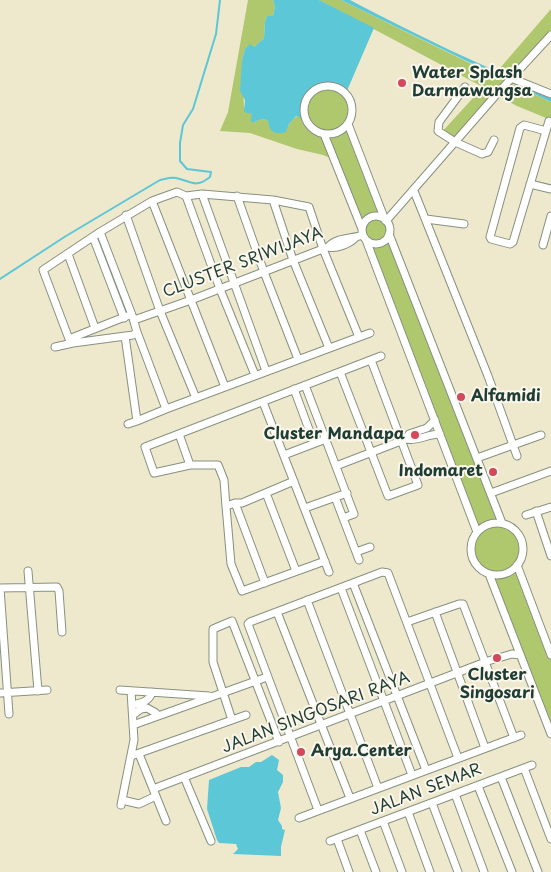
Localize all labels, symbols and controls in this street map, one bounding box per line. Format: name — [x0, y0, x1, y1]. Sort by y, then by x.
place label: Water Splash Darmawangsa — [412, 64, 532, 102]
marker: Water Splash Darmawangsa — [396, 77, 408, 89]
street label: CLUSTER SRIWIJAYA — [160, 224, 326, 302]
place label: Alfamidi — [471, 387, 540, 407]
marker: Alfamidi — [455, 391, 467, 403]
place label: Cluster Mandapa — [263, 425, 405, 445]
marker: Cluster Mandapa — [409, 429, 421, 441]
place label: Indomaret — [399, 462, 483, 482]
marker: Indomaret — [487, 466, 499, 478]
marker: Cluster Singosari — [491, 652, 503, 664]
place label: Cluster Singosari — [460, 666, 534, 704]
street label: JALAN SINGOSARI RAYA — [219, 668, 413, 758]
place label: Arya.Center — [311, 742, 412, 762]
marker: Arya.Center — [295, 746, 307, 758]
street label: JALAN SEMAR — [367, 760, 485, 820]

